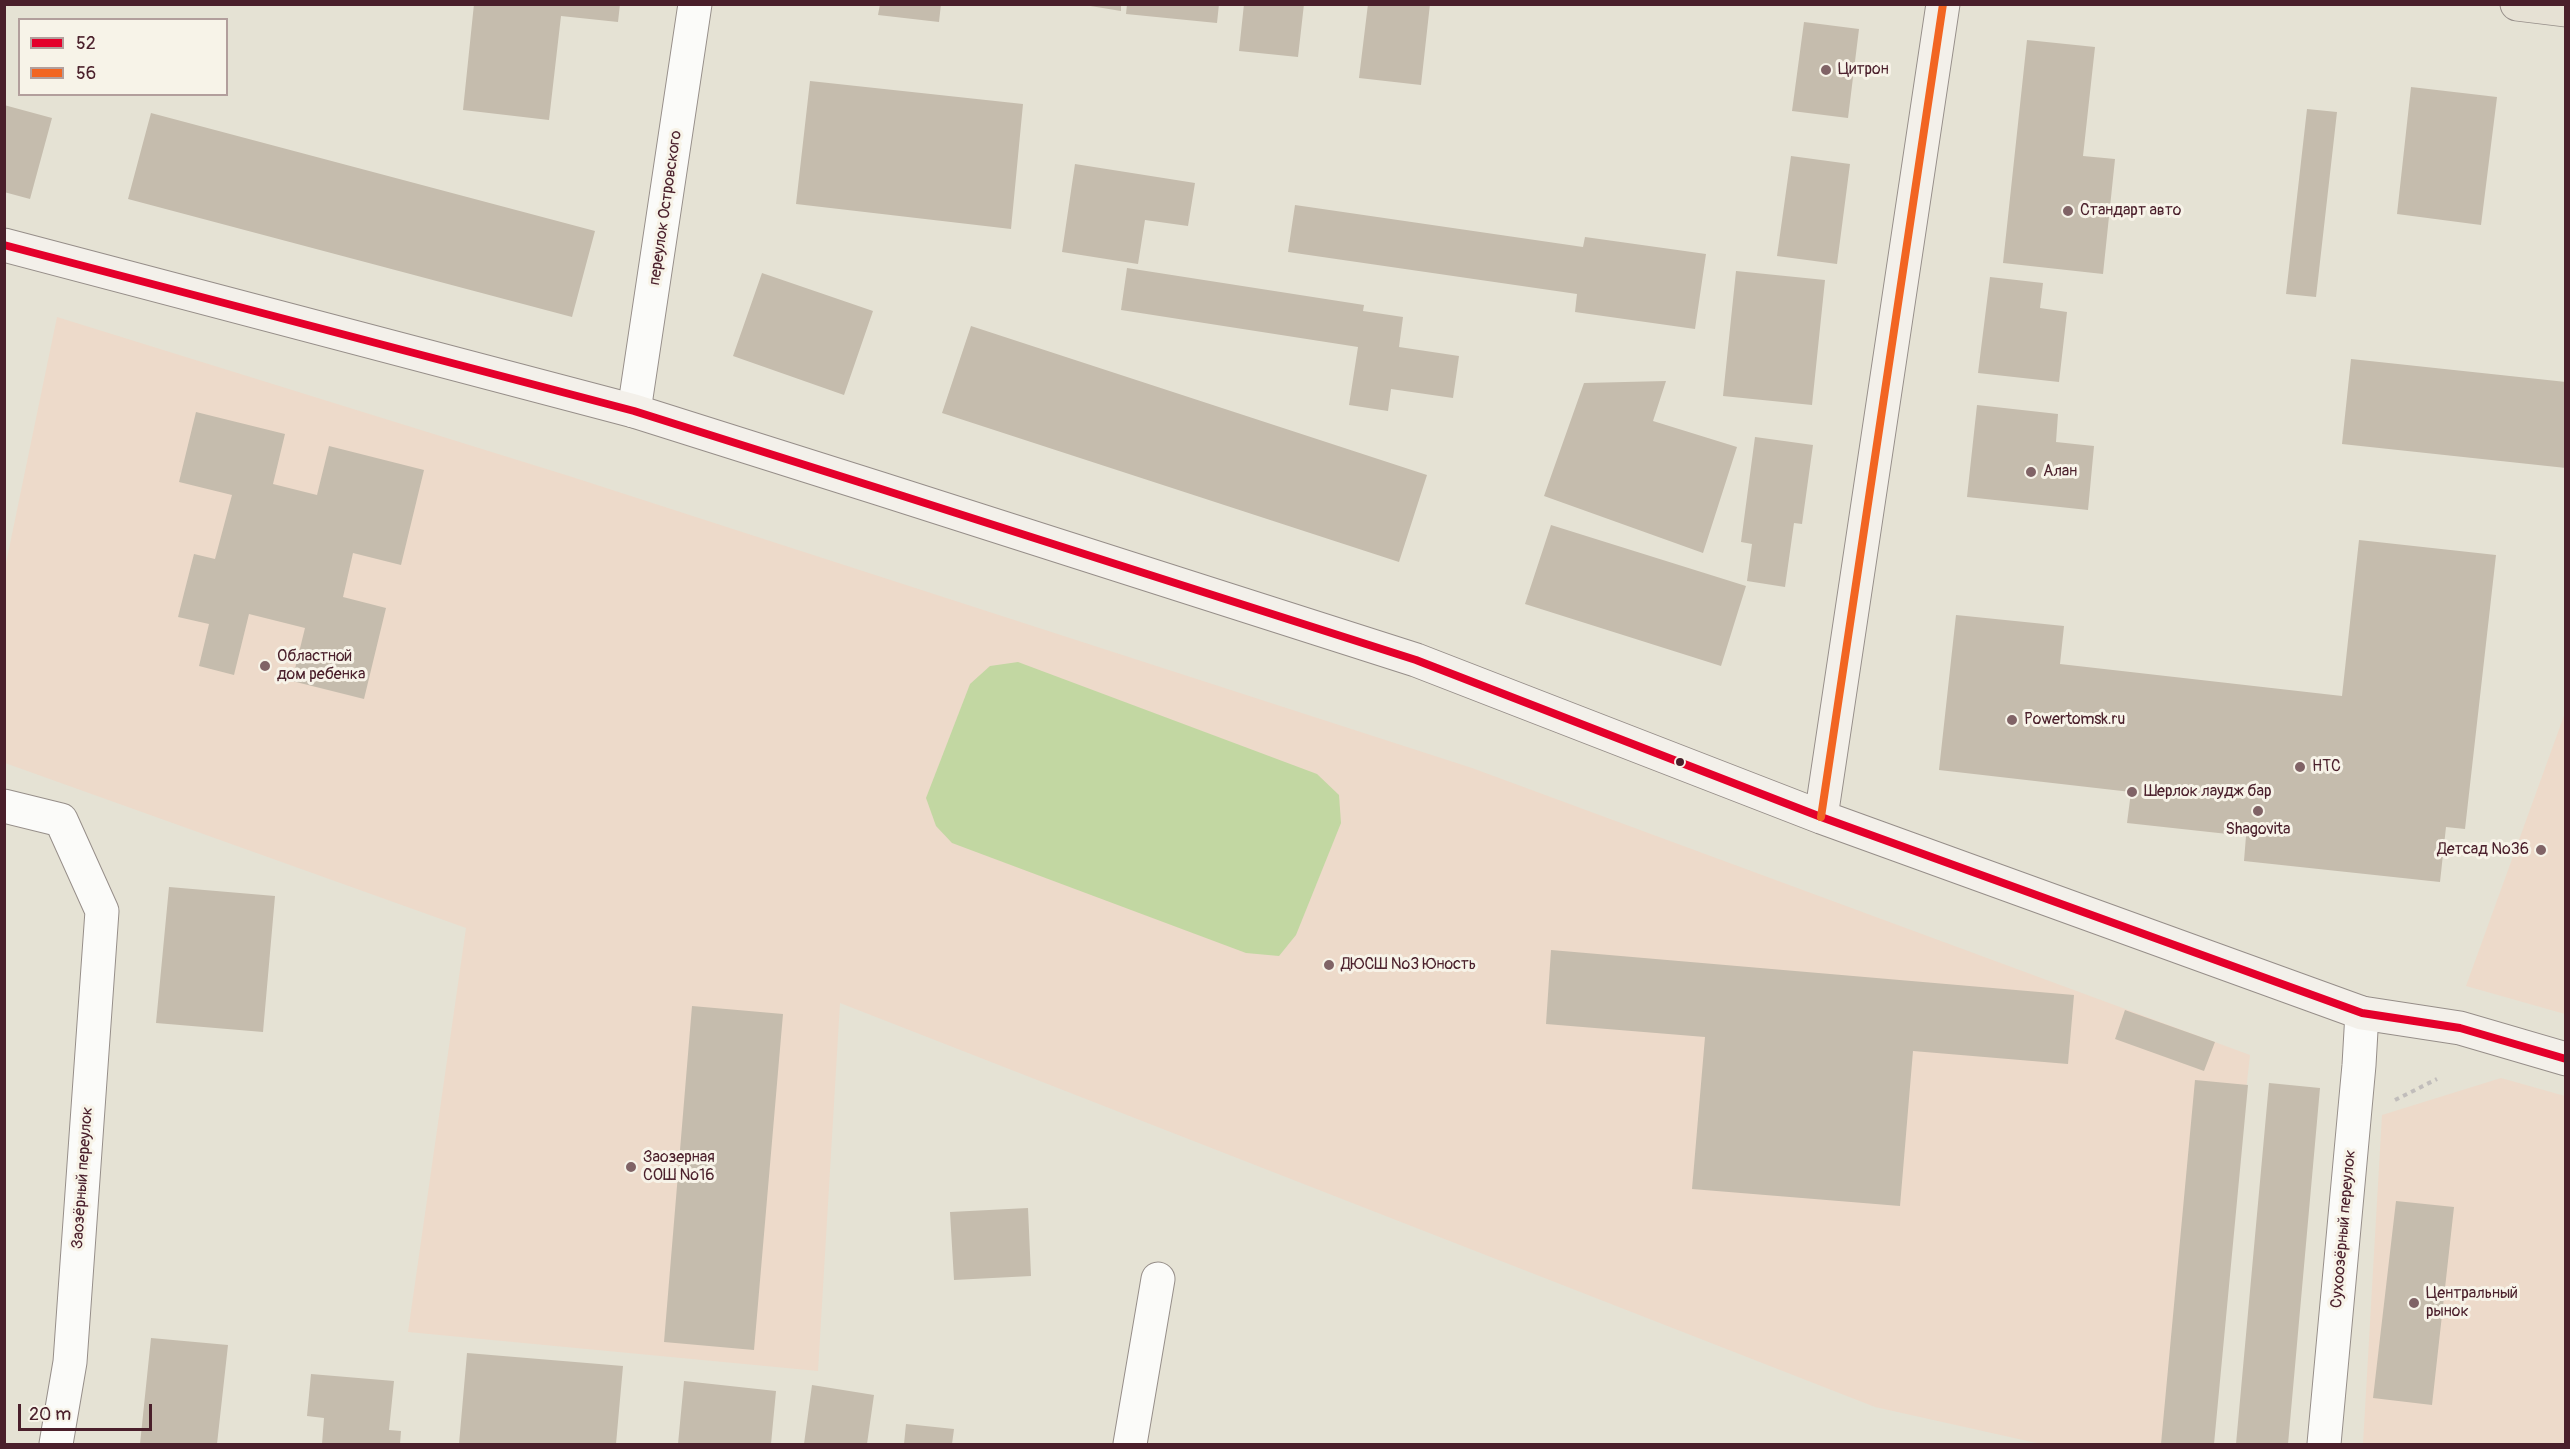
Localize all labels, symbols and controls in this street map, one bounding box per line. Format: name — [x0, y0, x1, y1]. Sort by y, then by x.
legend — [18, 18, 228, 96]
text: 52 — [76, 32, 96, 55]
place label: Цитрон — [1838, 60, 1889, 80]
text: 56 — [76, 62, 96, 85]
marker: Цитрон — [1819, 63, 1833, 77]
street label: переулок Островского — [646, 129, 686, 287]
place label: Стандарт авто — [2080, 201, 2181, 221]
marker: Стандарт авто — [2061, 204, 2075, 218]
place label: Алан — [2043, 462, 2077, 482]
marker: Алан — [2024, 465, 2038, 479]
place label: Областной дом ребенка — [277, 647, 365, 685]
marker: Областной дом ребенка — [258, 659, 272, 673]
place label: Powertomsk.ru — [2024, 710, 2125, 730]
marker: Powertomsk.ru — [2005, 713, 2019, 727]
unlabelled marker — [1674, 756, 1686, 768]
place label: НТС — [2312, 757, 2341, 777]
marker: НТС — [2293, 760, 2307, 774]
place label: Шерлок лаудж бар — [2144, 782, 2271, 802]
marker: Шерлок лаудж бар — [2125, 785, 2139, 799]
marker: Shagovita — [2251, 804, 2265, 818]
place label: Shagovita — [2226, 820, 2290, 840]
place label: Детсад №36 — [2437, 840, 2529, 860]
marker: Детсад №36 — [2534, 843, 2548, 857]
place label: ДЮСШ №3 Юность — [1341, 955, 1476, 975]
marker: ДЮСШ №3 Юность — [1322, 958, 1336, 972]
street label: Заозёрный переулок — [68, 1106, 98, 1250]
place label: Заозерная СОШ №16 — [643, 1148, 715, 1186]
street label: Сухоозёрный переулок — [2328, 1149, 2360, 1309]
marker: Заозерная СОШ №16 — [624, 1160, 638, 1174]
place label: Центральный рынок — [2426, 1284, 2518, 1322]
marker: Центральный рынок — [2407, 1296, 2421, 1310]
scale bar — [21, 1392, 154, 1430]
text: 20 m — [29, 1403, 71, 1426]

